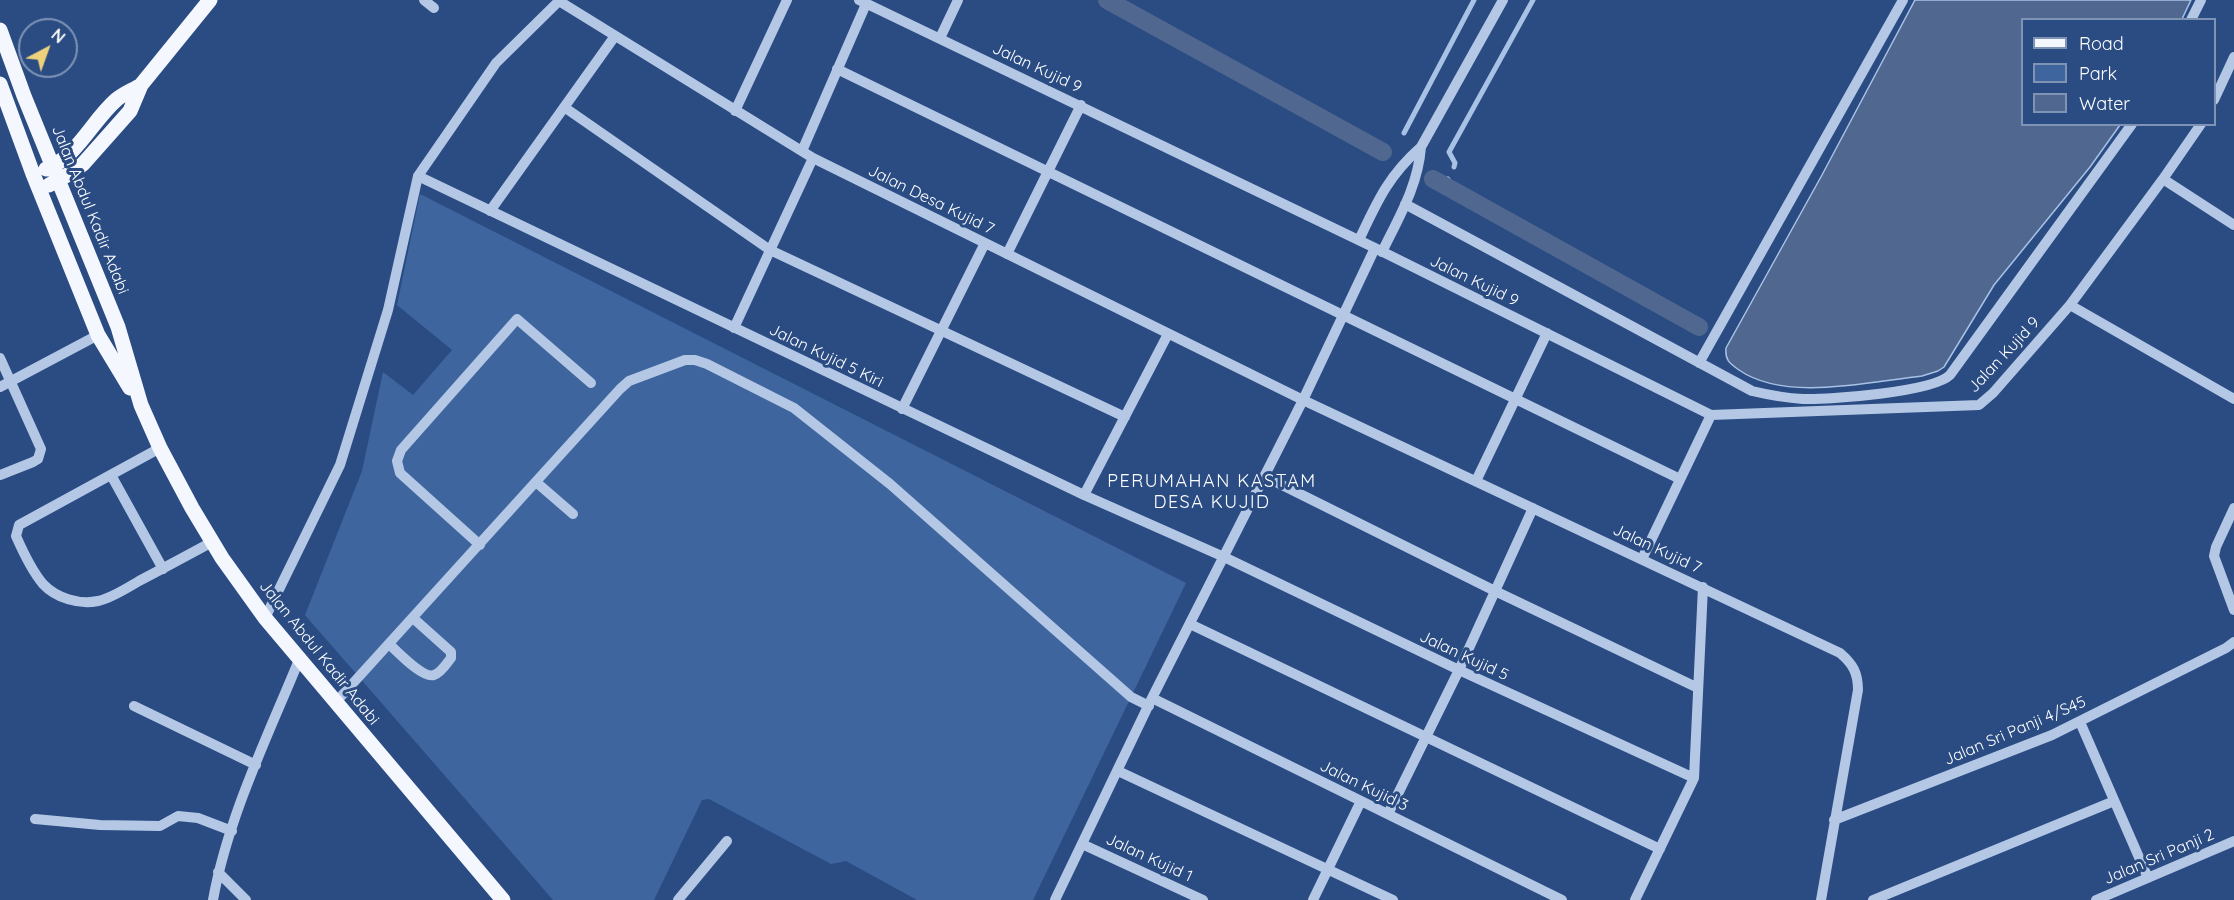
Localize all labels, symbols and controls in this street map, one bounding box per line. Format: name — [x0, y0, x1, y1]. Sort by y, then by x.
north arrow — [18, 18, 78, 78]
legend — [2021, 18, 2216, 126]
text: N — [47, 25, 69, 47]
text: Road — [2079, 32, 2124, 55]
street label: Jalan Kujid 9 — [989, 39, 1085, 97]
text: Park — [2079, 62, 2117, 85]
text: Water — [2079, 92, 2130, 115]
street label: Jalan Abdul Kadir Adabi — [47, 123, 133, 297]
street label: Jalan Desa Kujid 7 — [865, 161, 997, 239]
street label: Jalan Kujid 9 — [1427, 251, 1521, 311]
street label: Jalan Kujid 9 — [1964, 313, 2044, 397]
street label: Jalan Kujid 5 Kiri — [766, 320, 886, 392]
district label: PERUMAHAN KASTAM DESA KUJID — [1107, 471, 1317, 514]
street label: Jalan Kujid 7 — [1610, 520, 1704, 578]
street label: Jalan Abdul Kadir Adabi — [255, 577, 383, 729]
street label: Jalan Kujid 5 — [1416, 627, 1512, 685]
street label: Jalan Sri Panji 4/S45 — [1941, 692, 2089, 770]
street label: Jalan Kujid 3 — [1317, 756, 1411, 816]
street label: Jalan Sri Panji 2 — [2101, 825, 2217, 889]
street label: Jalan Kujid 1 — [1103, 830, 1195, 886]

